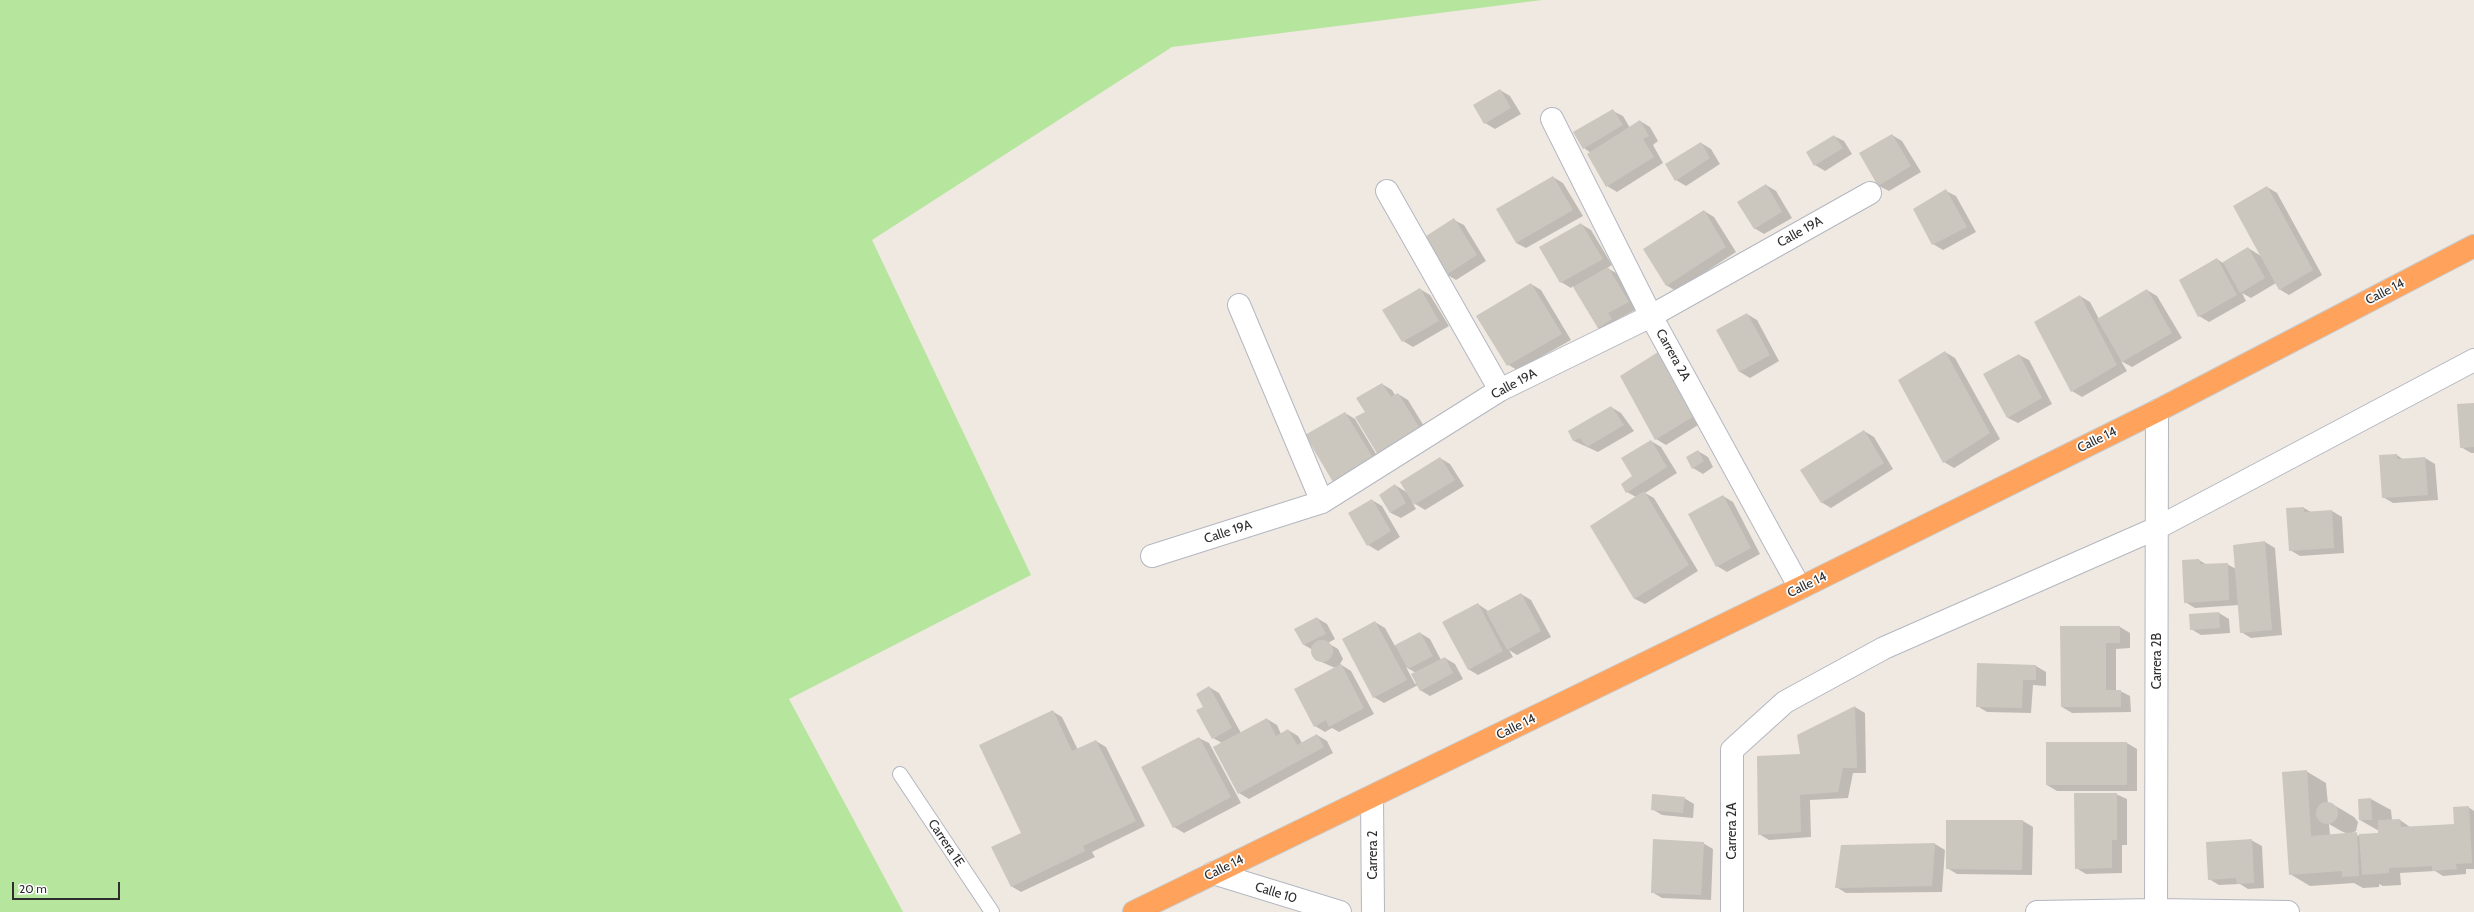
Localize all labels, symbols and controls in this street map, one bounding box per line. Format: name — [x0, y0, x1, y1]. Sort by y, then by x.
street label: Calle 19A — [1775, 213, 1825, 251]
street label: Calle 14 — [2363, 276, 2407, 308]
street label: Carrera 2A — [1652, 326, 1694, 384]
street label: Calle 19A — [1489, 366, 1539, 402]
street label: Calle 14 — [2075, 424, 2119, 456]
street label: Calle 19A — [1202, 517, 1254, 547]
street label: Calle 14 — [1785, 569, 1829, 601]
street label: Carrera 2B — [2149, 633, 2165, 689]
street label: Calle 14 — [1494, 711, 1538, 743]
street label: Carrera 2A — [1724, 803, 1740, 859]
street label: Carrera 1E — [925, 816, 967, 870]
street label: Carrera 2 — [1365, 831, 1381, 879]
street label: Calle 14 — [1202, 852, 1246, 884]
scale bar — [14, 874, 122, 900]
street label: Calle 10 — [1253, 879, 1299, 907]
text: 20 m — [19, 881, 47, 896]

